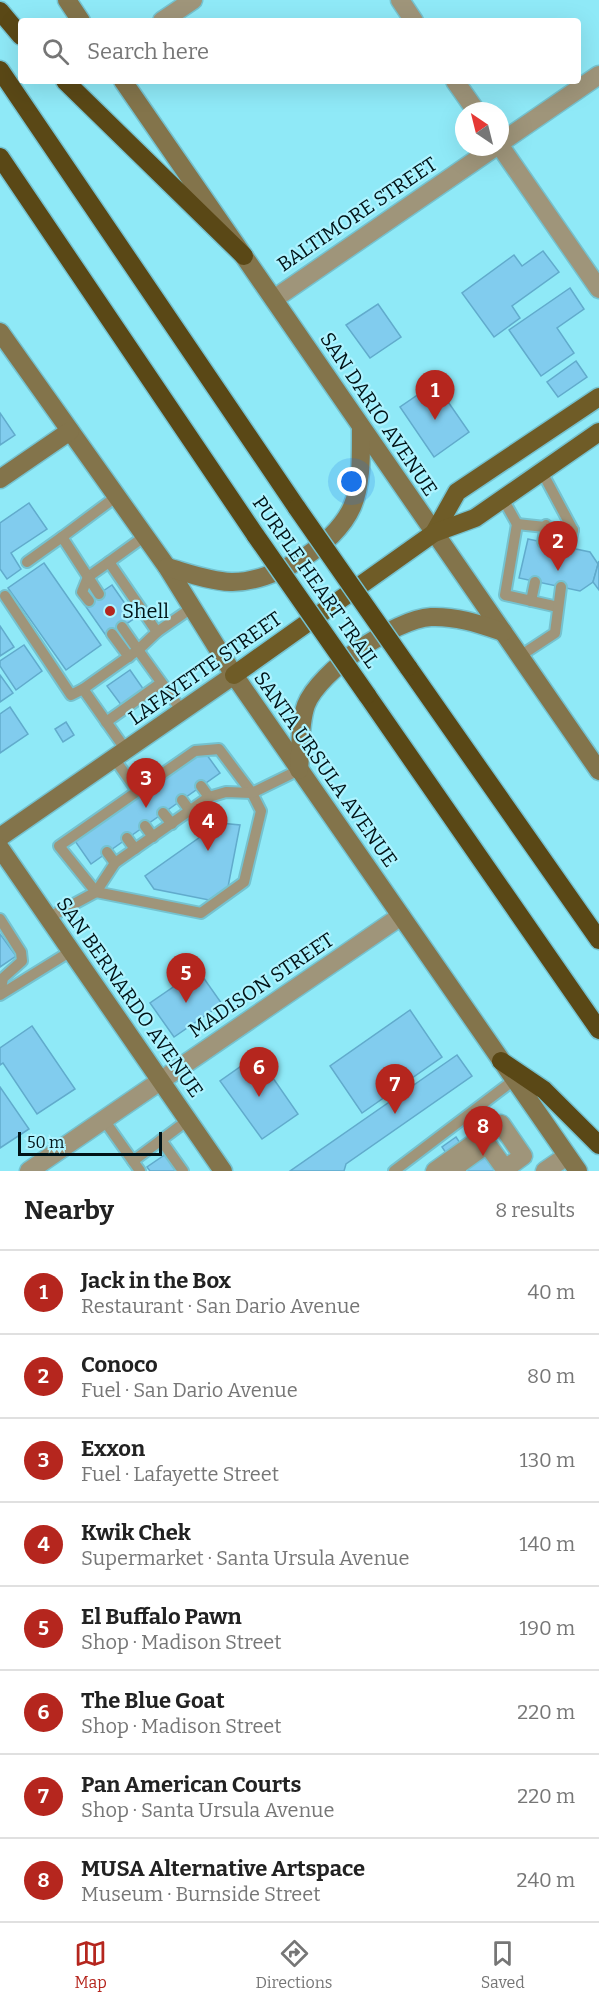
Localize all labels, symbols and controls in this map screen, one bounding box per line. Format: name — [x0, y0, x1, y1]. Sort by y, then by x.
search box — [18, 18, 581, 84]
icon: search — [39, 35, 72, 68]
text: Search here — [87, 38, 209, 65]
north arrow — [455, 102, 509, 156]
street label: BALTIMORE STREET — [273, 151, 442, 276]
street label: SAN DARIO AVENUE — [315, 328, 443, 500]
pin: 1 — [416, 370, 454, 420]
your location — [337, 467, 366, 496]
street label: PURPLE HEART TRAIL — [248, 491, 384, 673]
pin: 2 — [538, 522, 578, 571]
place label: Shell — [122, 599, 169, 623]
marker: Shell — [103, 604, 117, 618]
street label: LAFAYETTE STREET — [124, 606, 286, 730]
street label: SANTA URSULA AVENUE — [249, 667, 403, 871]
pin: 3 — [126, 758, 166, 808]
pin: 4 — [188, 802, 228, 851]
street label: SAN BERNARDO AVENUE — [52, 892, 208, 1102]
street label: MADISON STREET — [184, 927, 338, 1042]
pin: 5 — [166, 954, 206, 1003]
pin: 6 — [240, 1048, 278, 1097]
pin: 7 — [376, 1064, 414, 1114]
pin: 8 — [464, 1106, 502, 1156]
scale bar — [18, 1129, 162, 1156]
text: 50 m — [27, 1133, 64, 1152]
text: Nearby — [24, 1195, 114, 1226]
text: 8 results — [495, 1198, 575, 1222]
text: Jack in the Box — [81, 1267, 231, 1294]
text: 1 — [39, 1280, 48, 1304]
text: 40 m — [527, 1280, 575, 1304]
text: Restaurant · San Dario Avenue — [81, 1294, 360, 1318]
text: Conoco — [81, 1351, 158, 1378]
text: 2 — [38, 1364, 49, 1388]
text: 80 m — [527, 1364, 575, 1388]
text: Fuel · San Dario Avenue — [81, 1378, 298, 1402]
text: Exxon — [81, 1435, 145, 1462]
text: 3 — [38, 1448, 49, 1472]
text: 130 m — [520, 1448, 575, 1472]
text: Fuel · Lafayette Street — [81, 1462, 279, 1486]
text: Kwik Chek — [81, 1519, 191, 1546]
text: 4 — [37, 1532, 50, 1556]
text: 140 m — [519, 1532, 575, 1556]
text: Supermarket · Santa Ursula Avenue — [81, 1546, 409, 1570]
text: El Buffalo Pawn — [81, 1603, 242, 1630]
text: 5 — [38, 1616, 49, 1640]
text: 190 m — [519, 1616, 575, 1640]
text: Shop · Madison Street — [81, 1630, 282, 1654]
text: The Blue Goat — [81, 1687, 225, 1714]
text: 6 — [38, 1700, 49, 1724]
text: 220 m — [517, 1700, 575, 1724]
text: Shop · Madison Street — [81, 1714, 282, 1738]
text: Pan American Courts — [81, 1771, 301, 1798]
text: 7 — [38, 1784, 49, 1808]
text: 220 m — [517, 1784, 575, 1808]
text: Shop · Santa Ursula Avenue — [81, 1798, 334, 1822]
text: MUSA Alternative Artspace — [81, 1855, 365, 1882]
text: 8 — [37, 1868, 50, 1892]
text: 240 m — [517, 1868, 575, 1892]
text: Museum · Burnside Street — [81, 1882, 320, 1906]
tab: Map — [74, 1937, 107, 1992]
tab: Directions — [256, 1937, 333, 1992]
tab: Saved — [481, 1937, 525, 1992]

